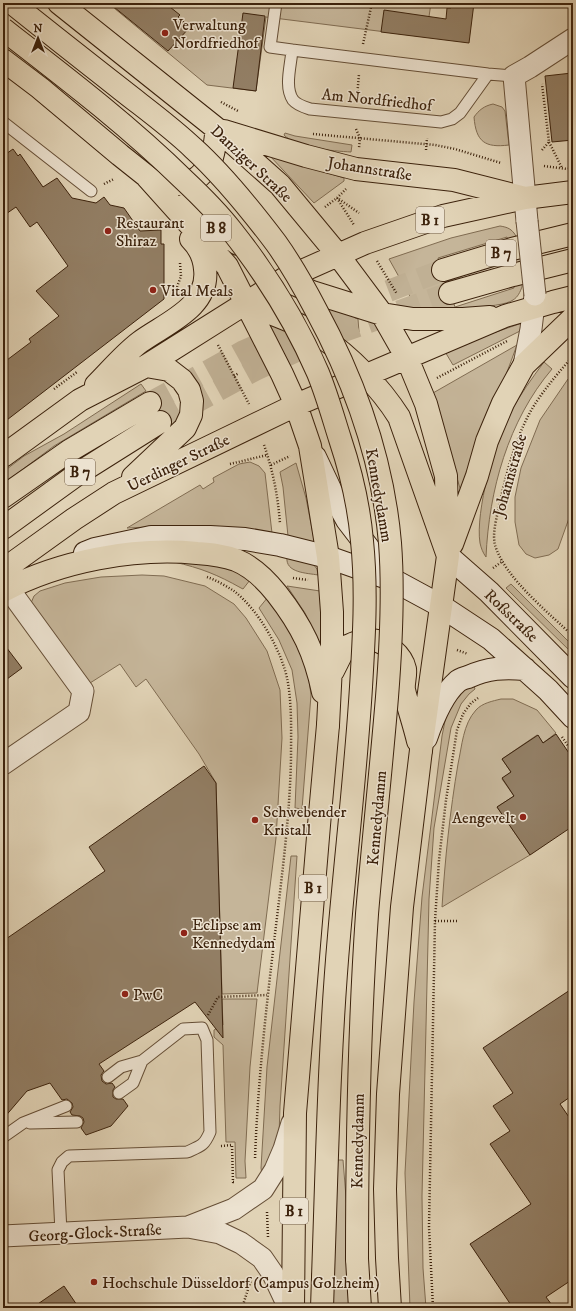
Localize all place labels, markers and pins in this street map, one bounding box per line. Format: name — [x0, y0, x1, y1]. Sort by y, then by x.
place label: Verwaltung Nordfriedhof — [172, 15, 261, 53]
marker: Verwaltung Nordfriedhof — [160, 28, 170, 38]
place label: Restaurant Shiraz — [116, 213, 184, 251]
marker: Restaurant Shiraz — [103, 226, 113, 236]
place label: Vital Meals — [160, 281, 233, 301]
marker: Vital Meals — [148, 285, 158, 295]
place label: Schwebender Kristall — [263, 802, 346, 840]
place label: Aengevelt — [452, 808, 515, 828]
marker: Aengevelt — [518, 812, 528, 822]
marker: Schwebender Kristall — [250, 815, 260, 825]
place label: Eclipse am Kennedydam — [192, 915, 275, 953]
marker: Eclipse am Kennedydam — [179, 928, 189, 938]
place label: PwC — [133, 985, 163, 1005]
marker: PwC — [120, 989, 130, 999]
place label: Hochschule Düsseldorf (Campus Golzheim) — [102, 1273, 380, 1293]
marker: Hochschule Düsseldorf (Campus Golzheim) — [89, 1277, 99, 1287]

